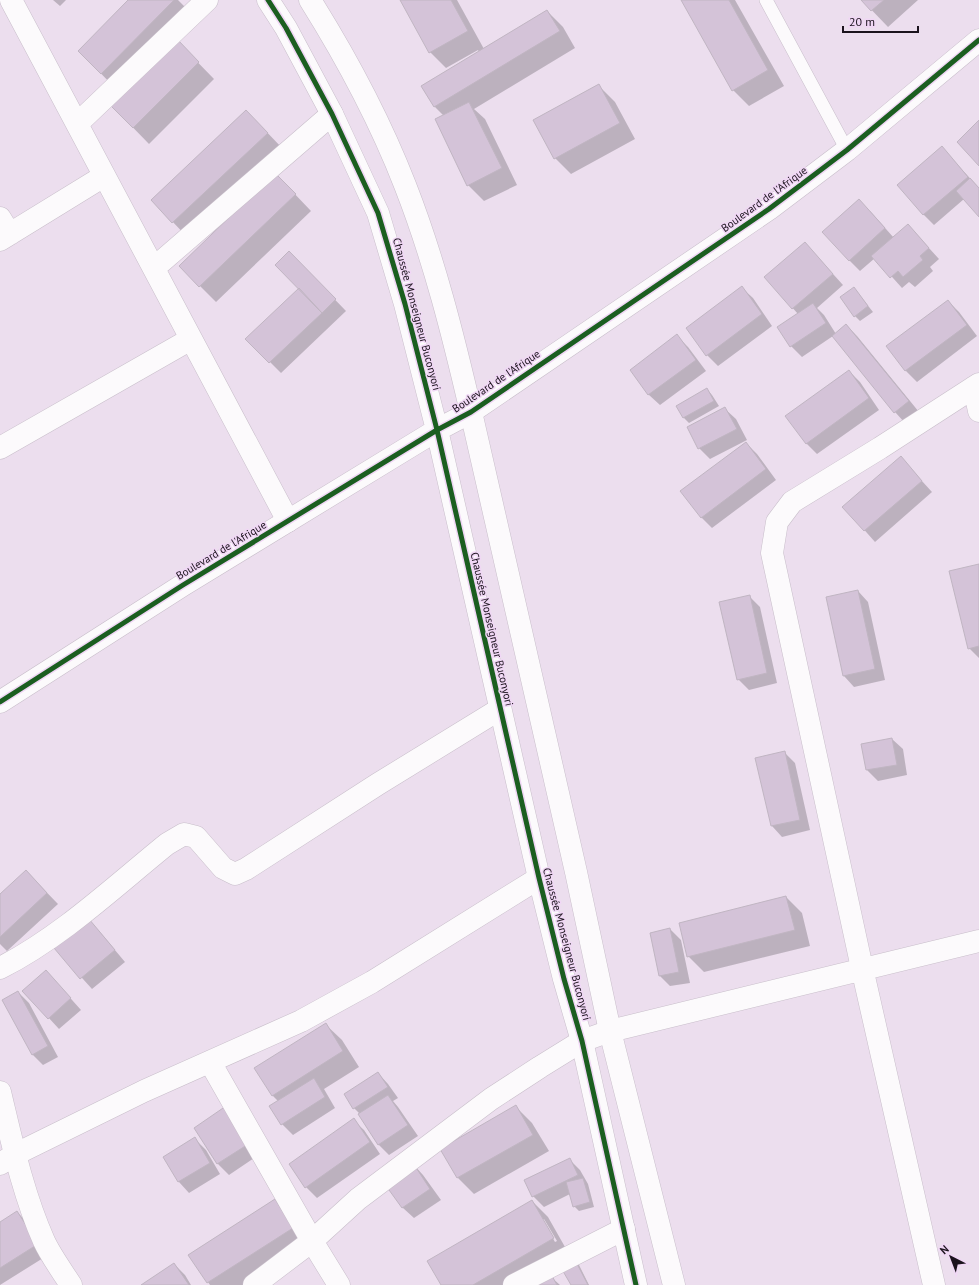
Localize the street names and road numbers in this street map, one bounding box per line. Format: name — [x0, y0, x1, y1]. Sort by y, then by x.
street label: Boulevard de l'Afrique — [718, 163, 810, 235]
street label: Chaussée Monseigneur Buconyori — [390, 236, 444, 392]
street label: Boulevard de l'Afrique — [449, 346, 543, 416]
street label: Boulevard de l'Afrique — [173, 517, 269, 583]
street label: Chaussée Monseigneur Buconyori — [467, 551, 517, 707]
street label: Chaussée Monseigneur Buconyori — [540, 866, 594, 1022]

